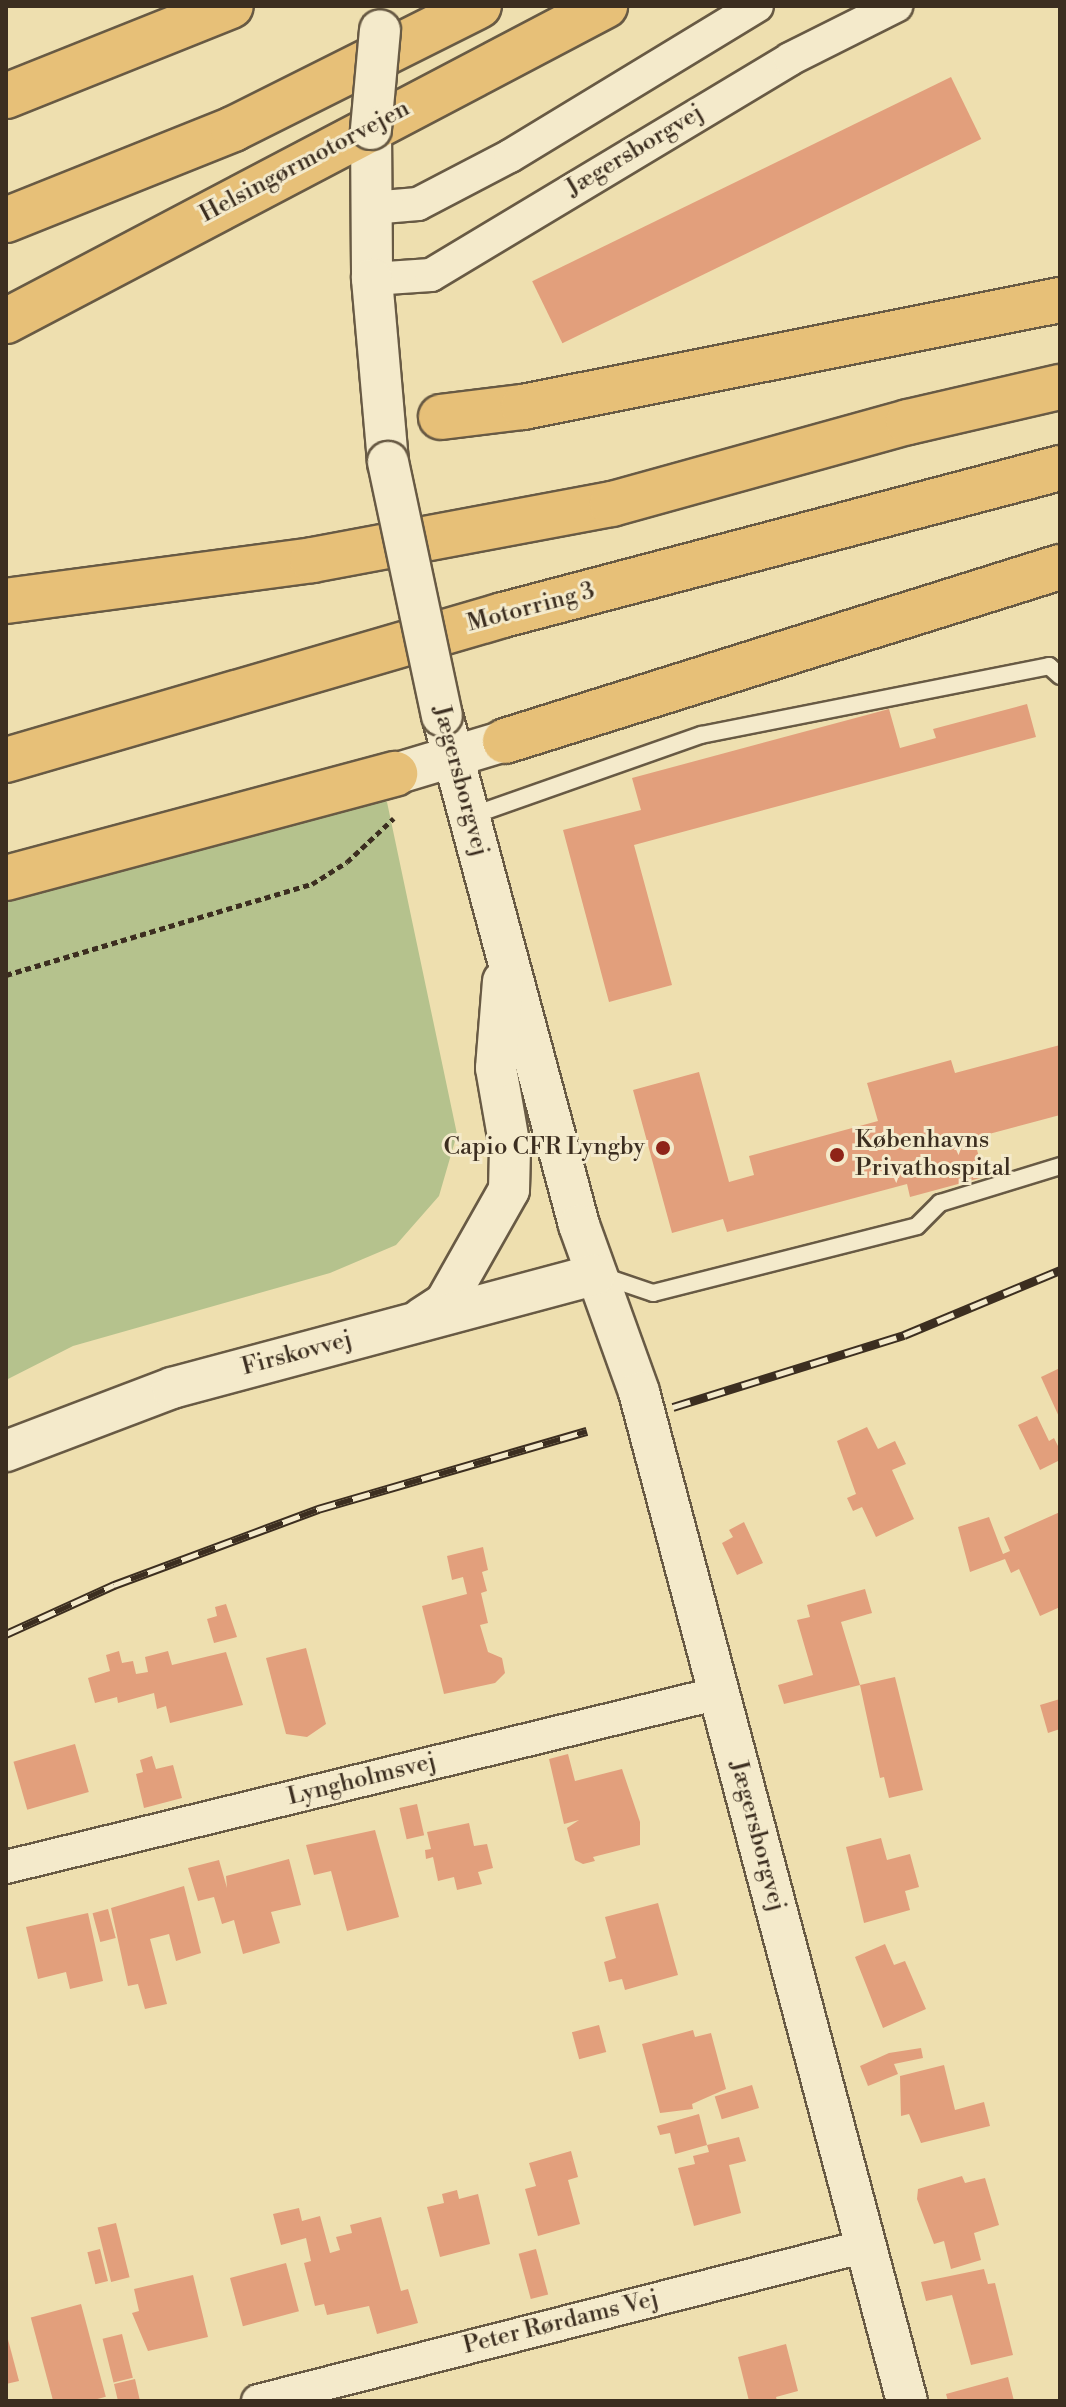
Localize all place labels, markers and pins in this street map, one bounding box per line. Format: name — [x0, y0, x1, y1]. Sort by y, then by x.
place label: Københavns Privathospital — [855, 1127, 1011, 1183]
place label: Capio CFR Lyngby — [444, 1134, 645, 1162]
marker: Capio CFR Lyngby — [652, 1137, 674, 1159]
marker: Københavns Privathospital — [826, 1144, 848, 1166]

